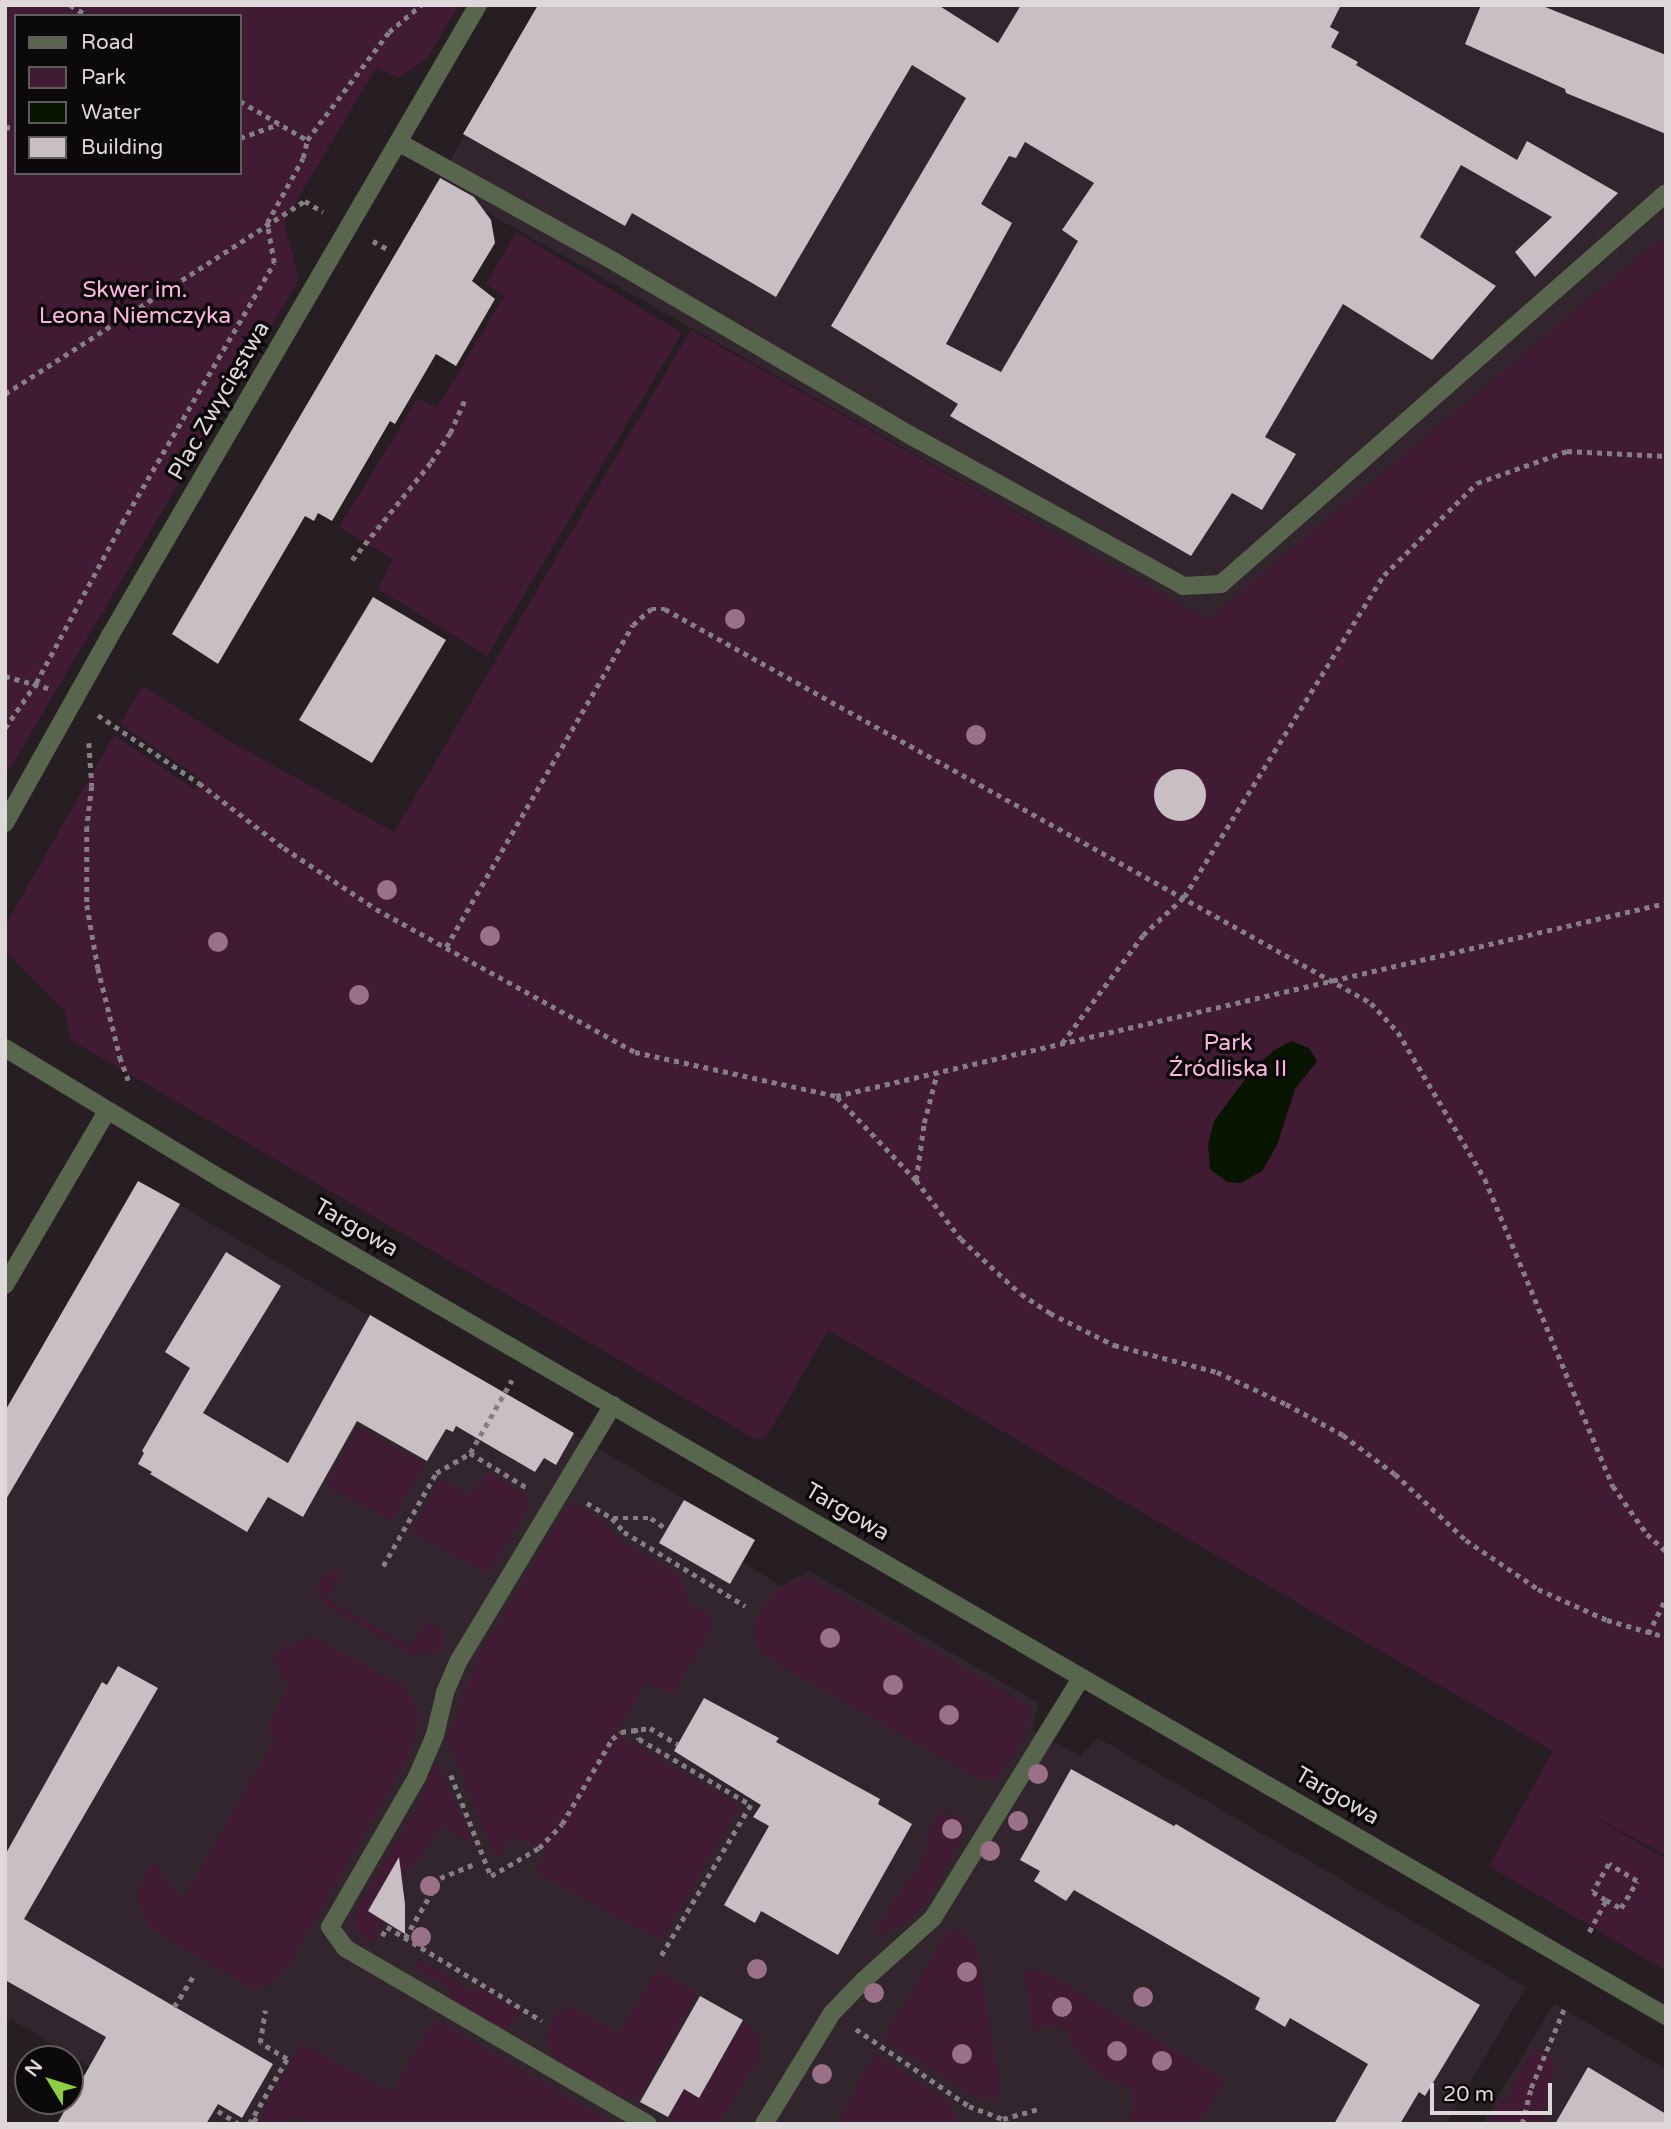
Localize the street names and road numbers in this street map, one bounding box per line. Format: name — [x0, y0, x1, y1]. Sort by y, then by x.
street label: Plac Zwycięstwa — [162, 317, 276, 485]
street label: Targowa — [309, 1193, 403, 1263]
street label: Targowa — [800, 1477, 894, 1547]
street label: Targowa — [1290, 1761, 1384, 1831]

